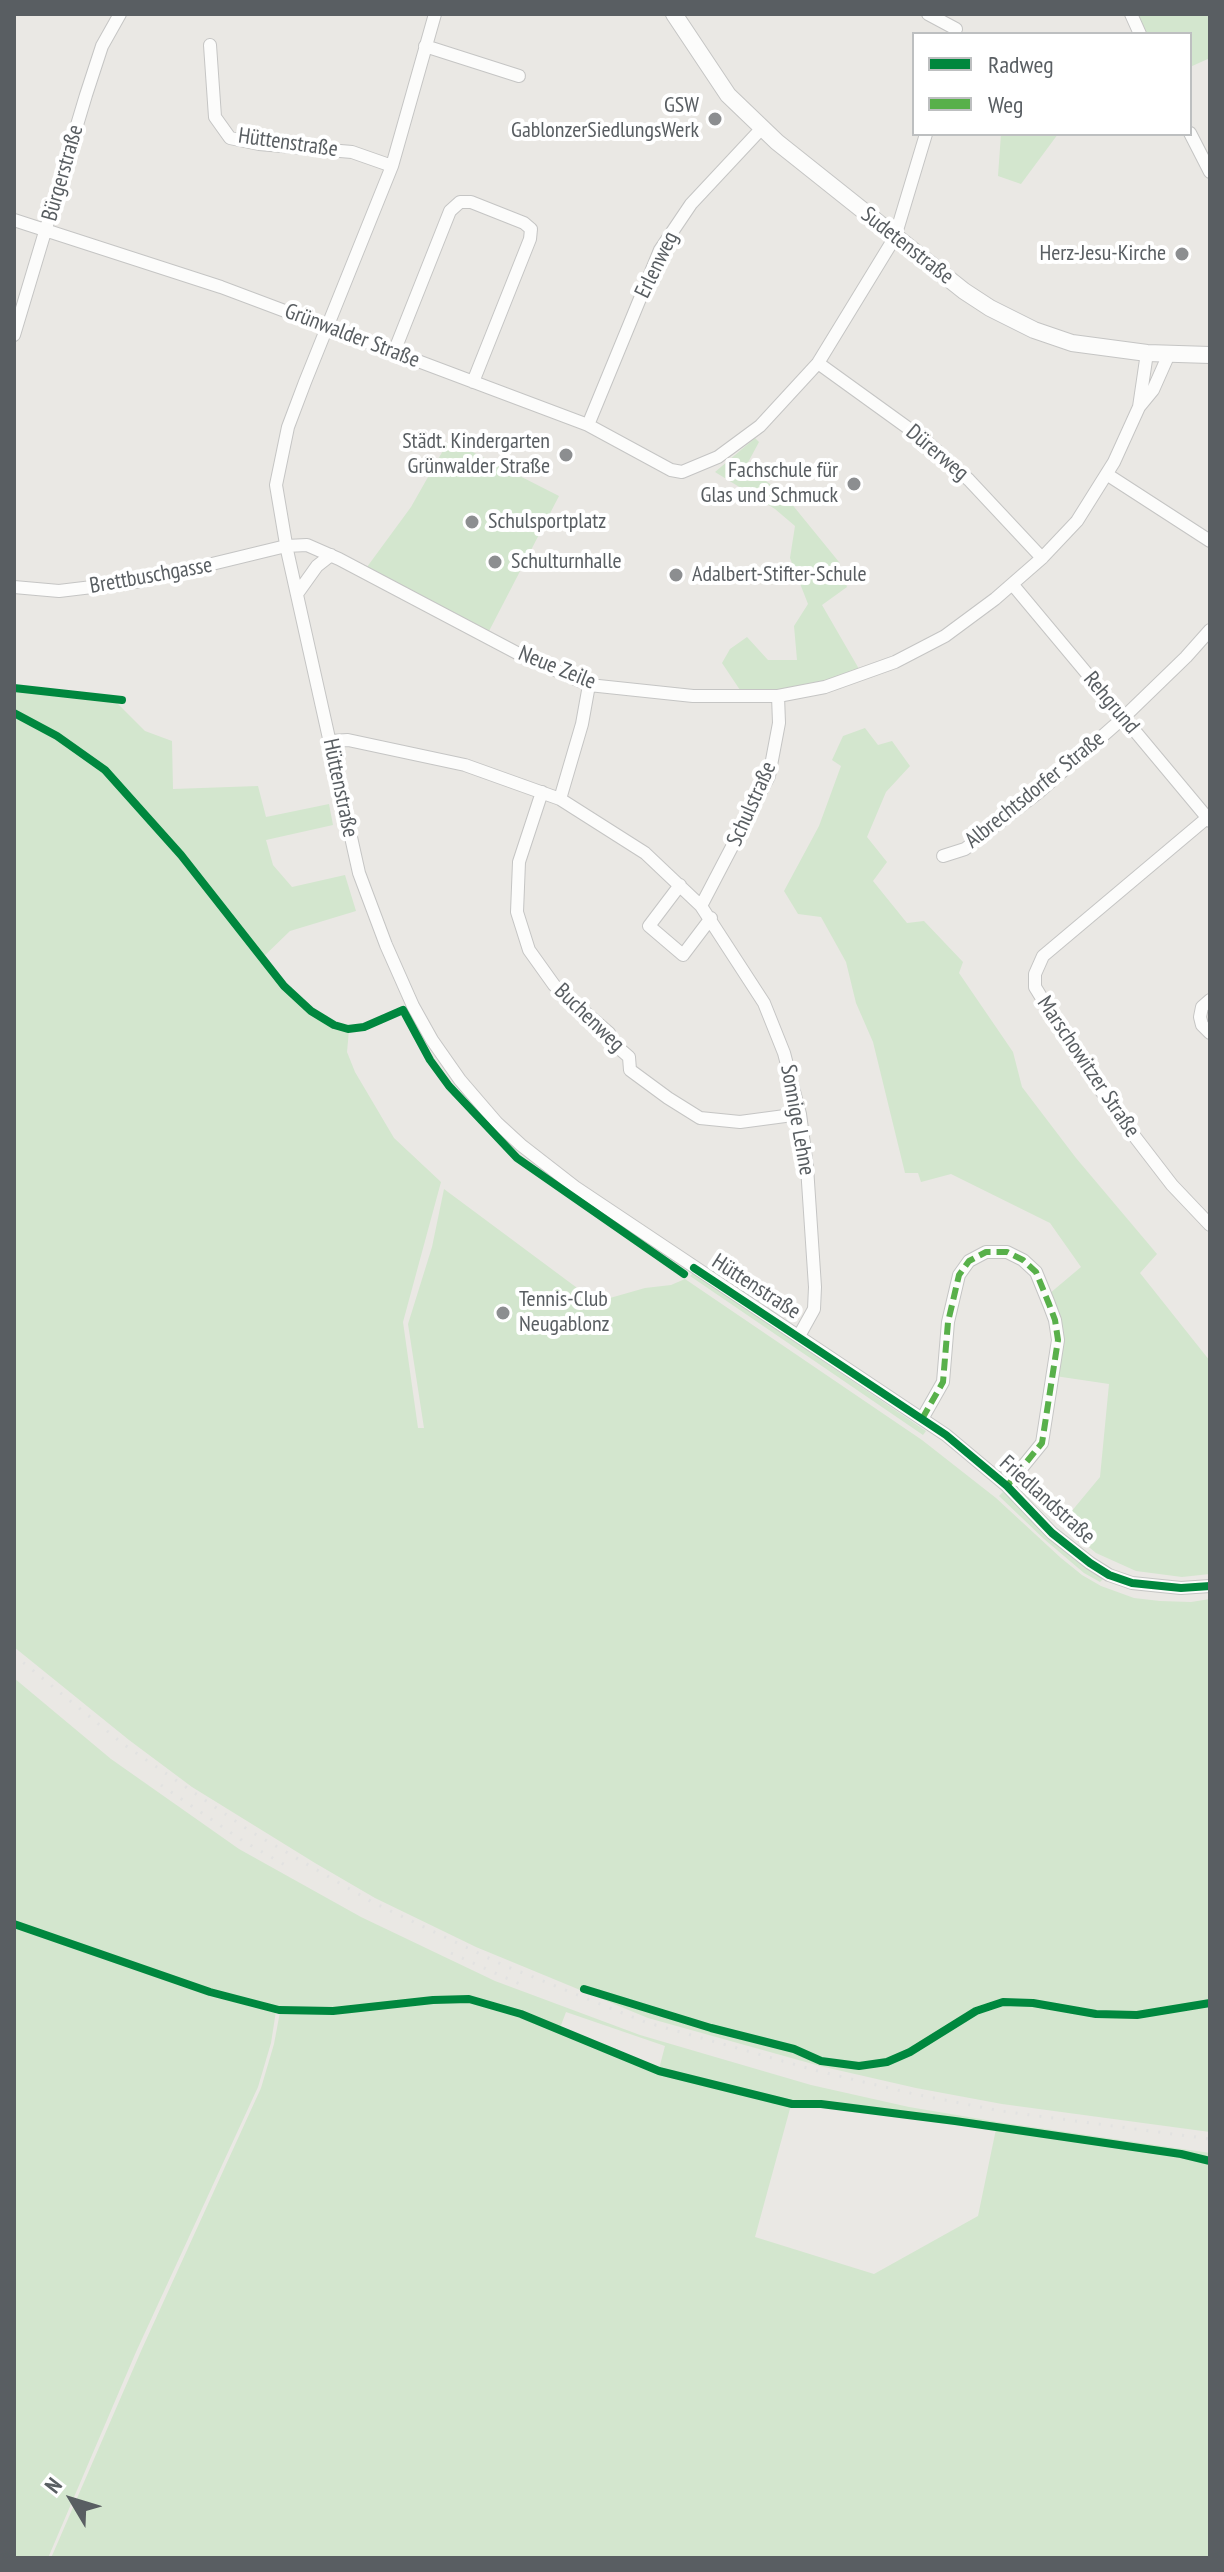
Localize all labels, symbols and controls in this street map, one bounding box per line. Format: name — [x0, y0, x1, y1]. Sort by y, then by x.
legend — [912, 32, 1192, 136]
text: Radweg — [988, 49, 1054, 80]
text: Weg — [988, 89, 1023, 120]
place label: GSW GablonzerSiedlungsWerk — [511, 93, 699, 144]
marker: GSW GablonzerSiedlungsWerk — [706, 110, 724, 128]
street label: Bürgerstraße — [37, 122, 89, 224]
street label: Hüttenstraße — [237, 123, 339, 163]
street label: Sudetenstraße — [855, 202, 959, 290]
street label: Erlenweg — [630, 228, 684, 302]
place label: Herz-Jesu-Kirche — [1039, 241, 1166, 267]
marker: Herz-Jesu-Kirche — [1173, 245, 1191, 263]
street label: Grünwalder Straße — [281, 298, 423, 374]
street label: Dürerweg — [900, 419, 974, 487]
place label: Städt. Kindergarten Grünwalder Straße — [402, 429, 550, 480]
marker: Städt. Kindergarten Grünwalder Straße — [557, 446, 575, 464]
place label: Fachschule für Glas und Schmuck — [701, 458, 838, 510]
marker: Fachschule für Glas und Schmuck — [845, 475, 863, 493]
place label: Schulsportplatz — [488, 509, 606, 535]
marker: Schulsportplatz — [463, 513, 481, 531]
place label: Schulturnhalle — [511, 549, 622, 575]
street label: Brettbuschgasse — [88, 552, 214, 600]
marker: Schulturnhalle — [486, 553, 504, 571]
place label: Adalbert-Stifter-Schule — [692, 562, 867, 588]
marker: Adalbert-Stifter-Schule — [667, 566, 685, 584]
street label: Neue Zeile — [514, 641, 600, 695]
street label: Rehgrund — [1078, 667, 1144, 739]
street label: Albrechtsdorfer Straße — [960, 726, 1110, 854]
street label: Hüttenstraße — [317, 736, 363, 840]
street label: Schulstraße — [722, 758, 782, 850]
street label: Buchenweg — [548, 978, 630, 1058]
street label: Marschowitzer Straße — [1031, 991, 1145, 1143]
street label: Sonnige Lehne — [774, 1063, 820, 1177]
street label: Hüttenstraße — [707, 1249, 805, 1325]
place label: Tennis-Club Neugablonz — [519, 1287, 610, 1338]
marker: Tennis-Club Neugablonz — [494, 1304, 512, 1322]
street label: Friedlandstraße — [994, 1450, 1100, 1550]
north arrow — [32, 2460, 112, 2540]
text: N — [38, 2472, 68, 2499]

